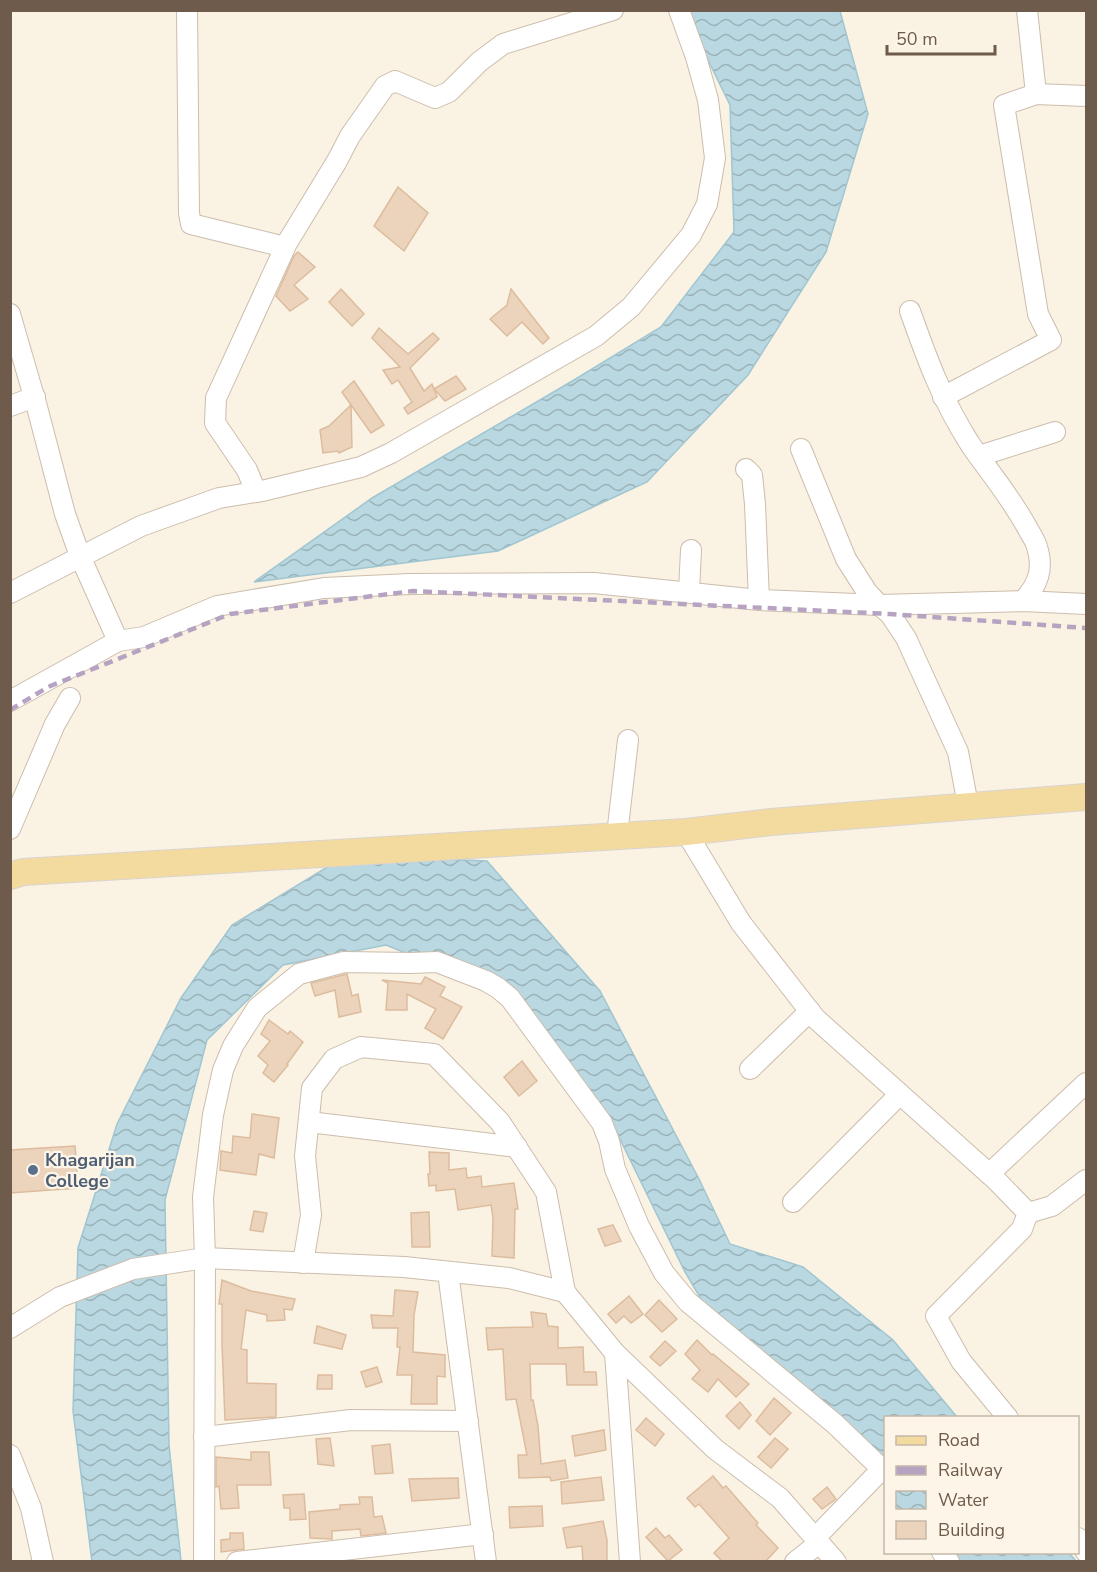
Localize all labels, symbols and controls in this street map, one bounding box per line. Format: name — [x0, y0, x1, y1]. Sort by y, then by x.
scale bar — [887, 18, 995, 56]
text: 50 m — [896, 27, 938, 51]
place label: Khagarijan College — [45, 1148, 135, 1193]
marker: Khagarijan College — [26, 1163, 40, 1177]
legend — [884, 1416, 1079, 1554]
text: Road — [938, 1428, 980, 1452]
text: Railway — [938, 1458, 1003, 1482]
text: Water — [938, 1488, 989, 1512]
text: Building — [938, 1518, 1005, 1542]

